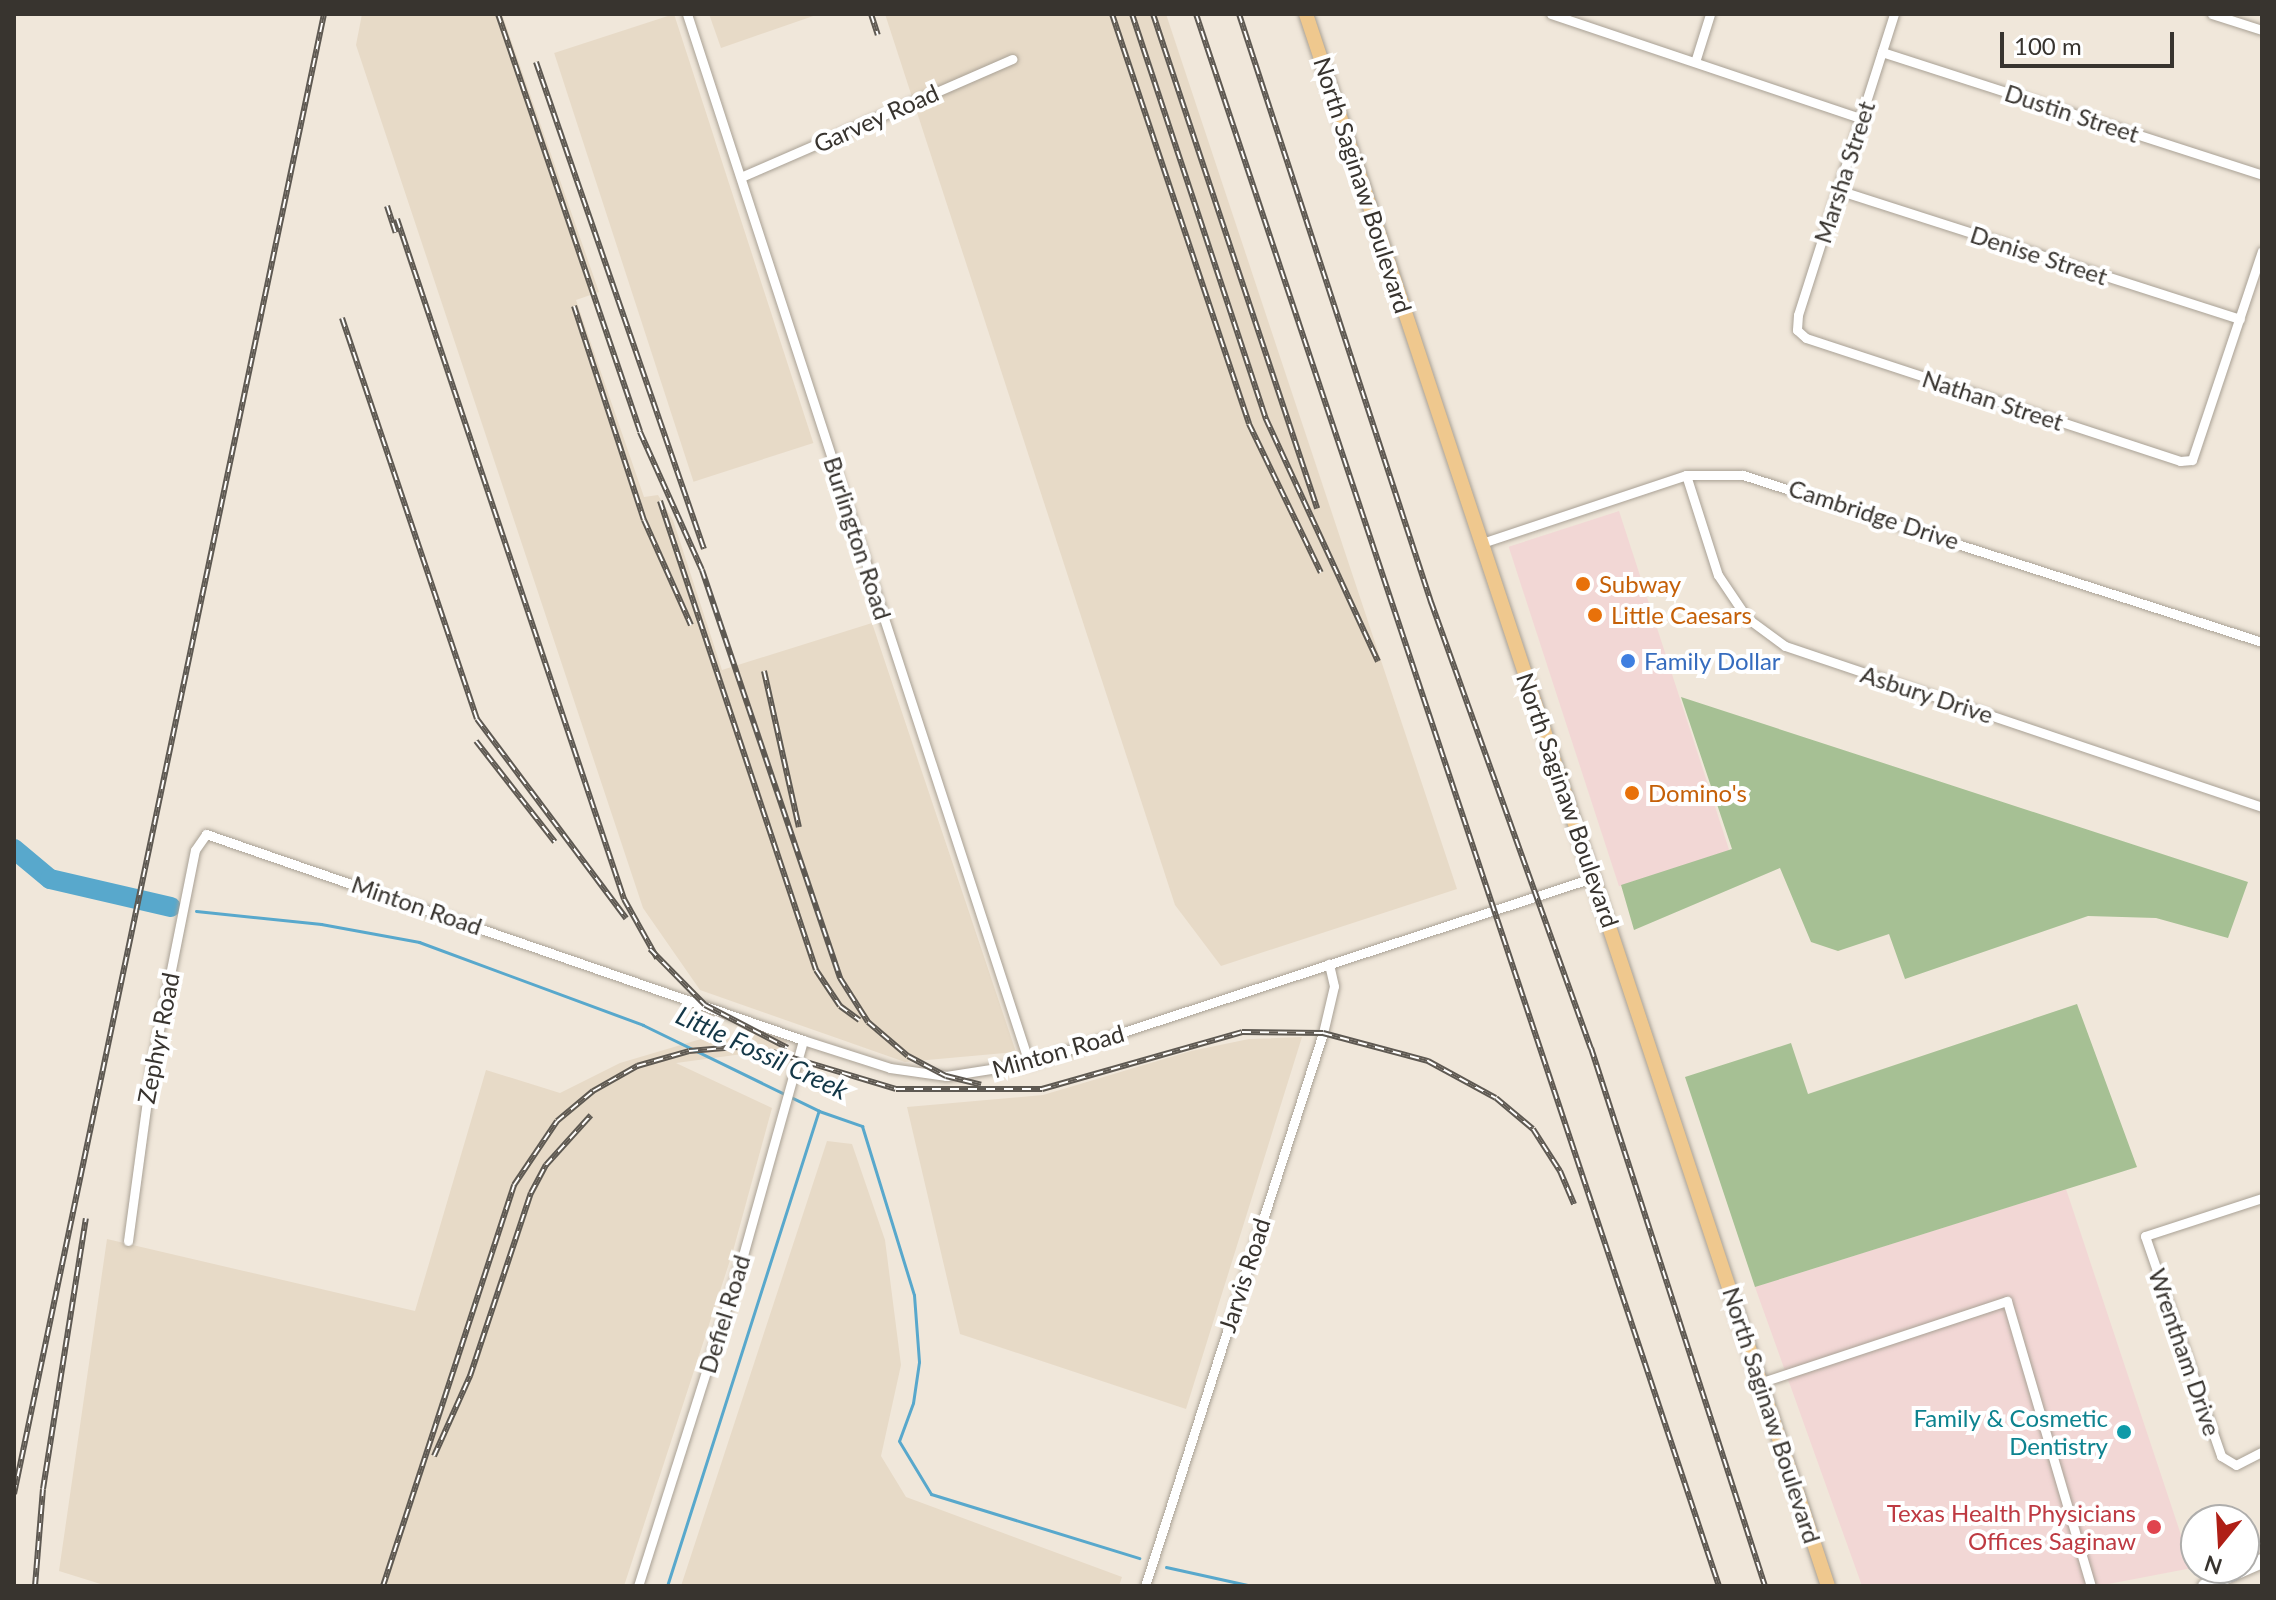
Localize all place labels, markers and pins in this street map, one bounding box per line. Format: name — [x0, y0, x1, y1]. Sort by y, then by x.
place label: Subway — [1599, 570, 1681, 598]
marker: Subway — [1574, 575, 1592, 593]
place label: Little Caesars — [1611, 601, 1752, 629]
marker: Little Caesars — [1586, 606, 1604, 624]
place label: Family Dollar — [1644, 647, 1781, 675]
marker: Family Dollar — [1619, 652, 1637, 670]
place label: Domino's — [1648, 779, 1747, 807]
marker: Domino's — [1623, 784, 1641, 802]
place label: Family & Cosmetic Dentistry — [1913, 1404, 2108, 1460]
marker: Family & Cosmetic Dentistry — [2115, 1423, 2133, 1441]
place label: Texas Health Physicians Offices Saginaw — [1887, 1499, 2136, 1555]
marker: Texas Health Physicians Offices Saginaw — [2143, 1516, 2165, 1538]

